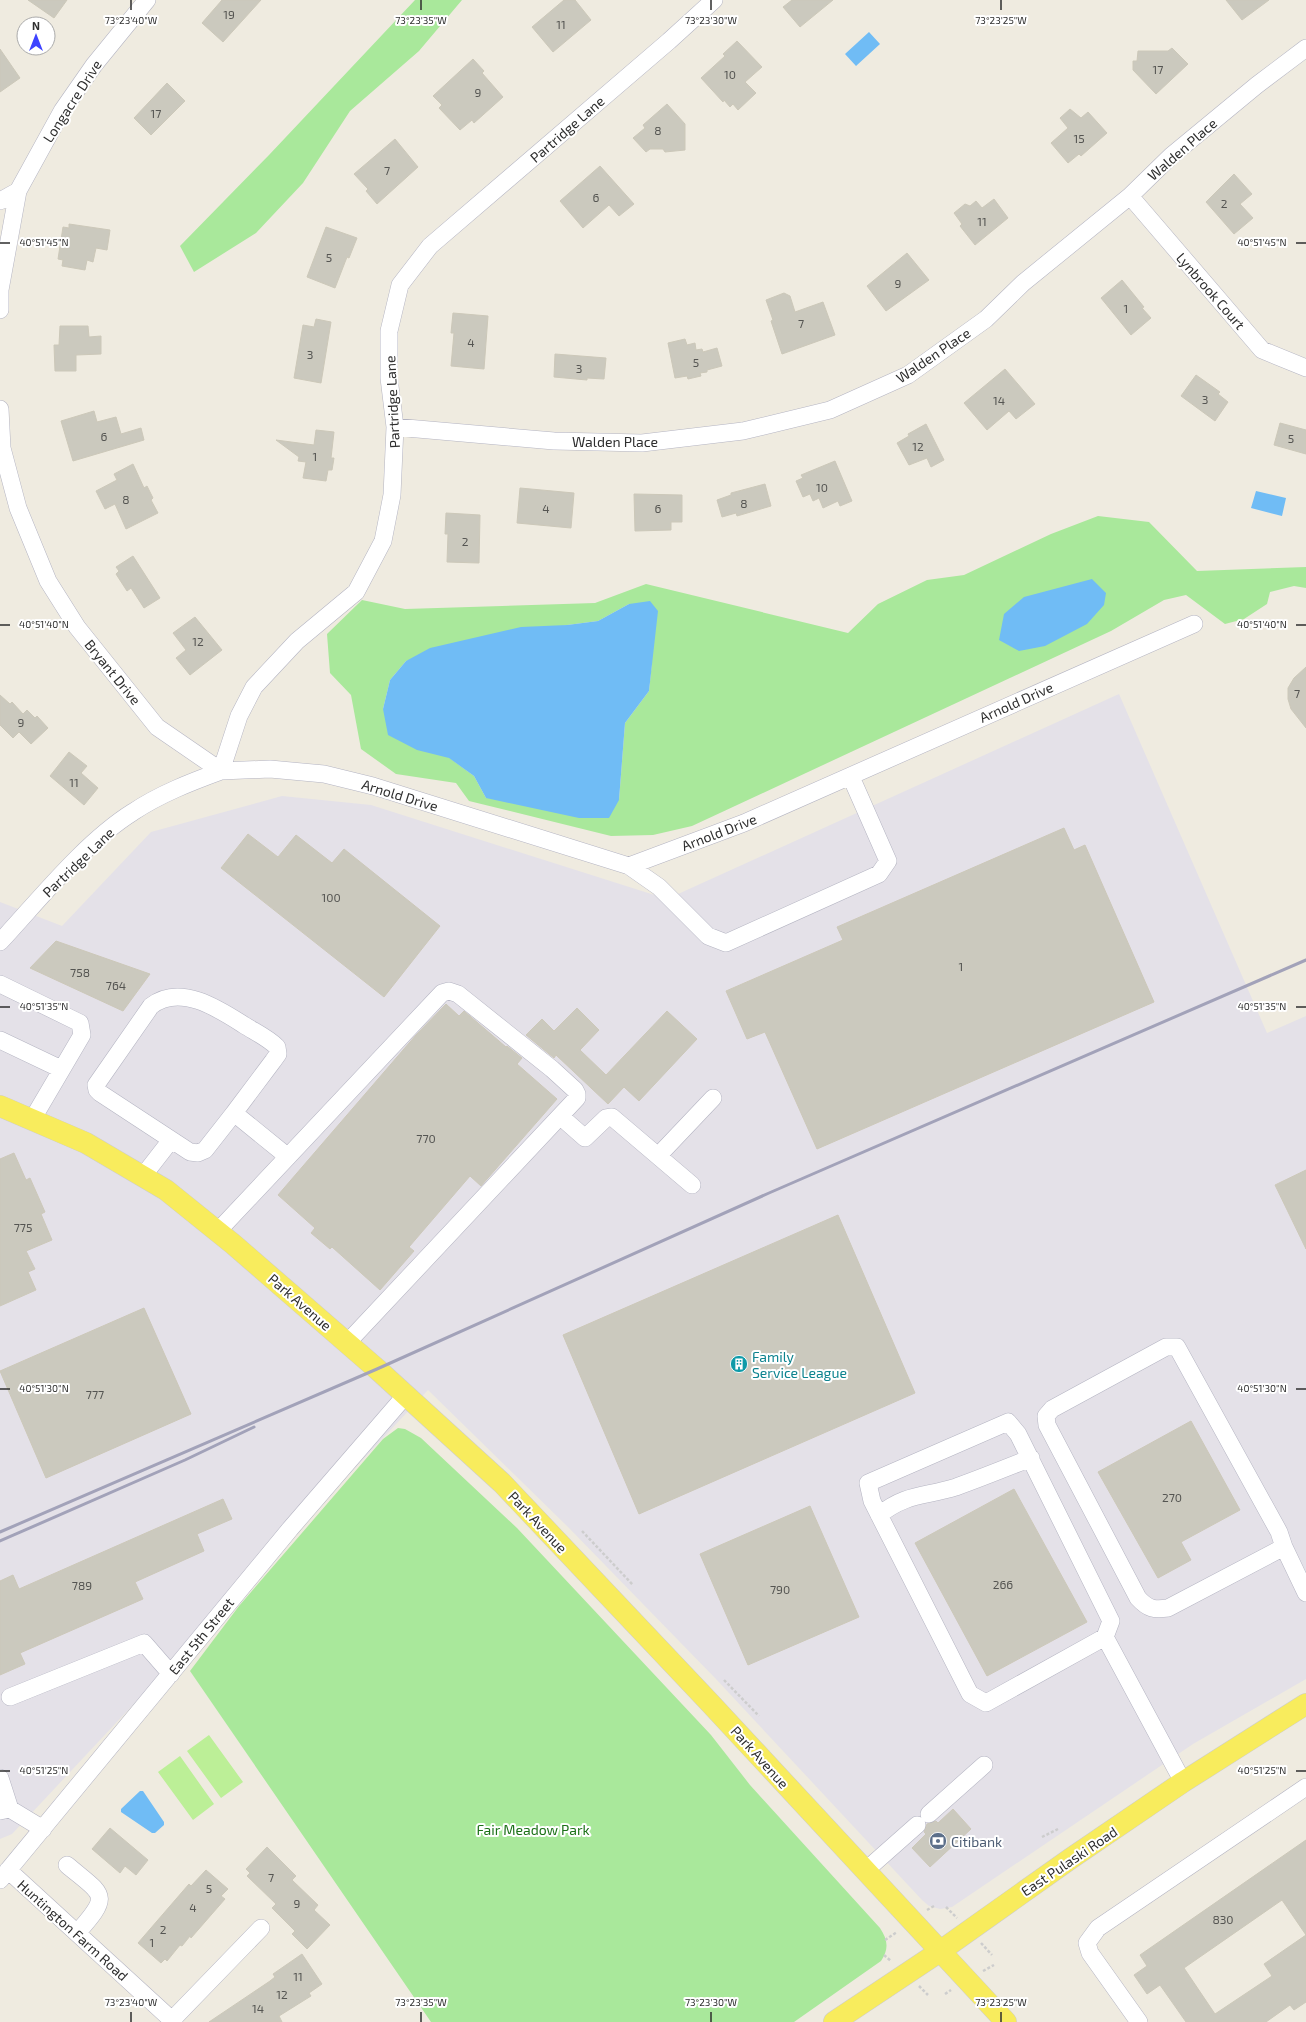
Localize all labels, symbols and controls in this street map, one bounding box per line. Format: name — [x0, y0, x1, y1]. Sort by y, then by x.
house number: 19 — [223, 7, 235, 21]
text: 73°23'40"W — [105, 14, 158, 26]
text: 73°23'35"W — [395, 14, 447, 26]
text: 73°23'30"W — [685, 14, 738, 26]
text: 73°23'25"W — [975, 14, 1027, 26]
north arrow — [16, 16, 56, 56]
house number: 11 — [556, 17, 566, 31]
text: N — [32, 19, 40, 32]
street label: Longacre Drive — [39, 57, 105, 145]
house number: 17 — [1153, 62, 1163, 76]
house number: 10 — [724, 67, 736, 81]
house number: 9 — [475, 85, 482, 99]
street label: Partridge Lane — [526, 92, 608, 166]
house number: 17 — [151, 106, 161, 120]
street label: Walden Place — [1144, 114, 1220, 184]
house number: 8 — [654, 123, 662, 137]
house number: 15 — [1073, 131, 1085, 145]
house number: 7 — [384, 163, 390, 177]
house number: 6 — [593, 190, 600, 204]
house number: 2 — [1221, 196, 1228, 210]
house number: 11 — [977, 214, 987, 228]
text: 40°51'45"N — [19, 236, 69, 248]
text: 40°51'45"N — [1237, 236, 1287, 248]
street label: Lynbrook Court — [1173, 249, 1249, 333]
house number: 5 — [326, 250, 332, 264]
house number: 9 — [895, 276, 902, 290]
house number: 1 — [1124, 301, 1128, 315]
house number: 7 — [798, 316, 804, 330]
street label: Walden Place — [893, 324, 973, 386]
house number: 4 — [467, 335, 475, 349]
house number: 3 — [307, 347, 313, 361]
street label: Partridge Lane — [381, 355, 403, 449]
house number: 5 — [693, 355, 699, 369]
house number: 3 — [576, 361, 582, 375]
house number: 3 — [1202, 392, 1208, 406]
house number: 14 — [993, 393, 1005, 407]
house number: 6 — [101, 429, 108, 443]
house number: 5 — [1288, 431, 1294, 445]
street label: Walden Place — [572, 433, 658, 450]
house number: 12 — [912, 439, 924, 453]
house number: 1 — [313, 449, 317, 463]
house number: 10 — [816, 480, 828, 494]
house number: 8 — [122, 492, 130, 506]
house number: 8 — [740, 496, 748, 510]
house number: 4 — [542, 501, 550, 515]
house number: 6 — [655, 501, 662, 515]
house number: 2 — [462, 534, 469, 548]
text: 40°51'40"N — [19, 618, 69, 630]
text: 40°51'40"N — [1237, 618, 1287, 630]
house number: 12 — [192, 634, 204, 648]
street label: Bryant Drive — [81, 636, 145, 708]
street label: Arnold Drive — [976, 678, 1056, 726]
house number: 7 — [1294, 686, 1300, 700]
house number: 9 — [18, 715, 25, 729]
house number: 11 — [69, 775, 79, 789]
street label: Arnold Drive — [360, 775, 440, 815]
street label: Arnold Drive — [679, 810, 759, 854]
street label: Partridge Lane — [39, 824, 117, 900]
house number: 100 — [321, 890, 341, 904]
house number: 1 — [959, 959, 963, 973]
house number: 758 — [70, 965, 90, 979]
house number: 764 — [106, 978, 126, 992]
text: 40°51'35"N — [20, 1000, 68, 1012]
text: 40°51'35"N — [1238, 1000, 1286, 1012]
house number: 770 — [416, 1131, 436, 1145]
house number: 775 — [14, 1220, 32, 1234]
street label: Park Avenue — [265, 1270, 335, 1334]
place label: Family Service League — [752, 1348, 847, 1381]
building icon: Family Service League — [729, 1354, 749, 1374]
text: 40°51'30"N — [19, 1382, 69, 1394]
text: 40°51'30"N — [1237, 1382, 1287, 1394]
house number: 777 — [86, 1387, 104, 1401]
street label: Park Avenue — [505, 1488, 571, 1556]
house number: 270 — [1162, 1490, 1182, 1504]
house number: 266 — [993, 1577, 1013, 1591]
house number: 789 — [72, 1578, 92, 1592]
house number: 790 — [770, 1582, 790, 1596]
street label: East 5th Street — [165, 1594, 237, 1678]
street label: Park Avenue — [728, 1722, 792, 1792]
text: 40°51'25"N — [20, 1764, 68, 1776]
text: 40°51'25"N — [1238, 1764, 1286, 1776]
park label: Fair Meadow Park — [476, 1821, 590, 1838]
street label: East Pulaski Road — [1018, 1823, 1120, 1899]
bank icon: Citibank — [928, 1831, 948, 1851]
place label: Citibank — [951, 1833, 1002, 1850]
house number: 7 — [268, 1870, 274, 1884]
street label: Huntington Farm Road — [14, 1876, 132, 1984]
house number: 5 — [206, 1881, 212, 1895]
house number: 9 — [294, 1896, 301, 1910]
house number: 4 — [189, 1900, 197, 1914]
house number: 830 — [1212, 1912, 1234, 1926]
house number: 2 — [160, 1922, 167, 1936]
house number: 1 — [150, 1935, 154, 1949]
house number: 11 — [293, 1969, 303, 1983]
house number: 12 — [276, 1987, 288, 2001]
text: 73°23'40"W — [105, 1996, 158, 2008]
text: 73°23'35"W — [395, 1996, 447, 2008]
text: 73°23'30"W — [685, 1996, 738, 2008]
text: 73°23'25"W — [975, 1996, 1027, 2008]
house number: 14 — [252, 2001, 264, 2015]

